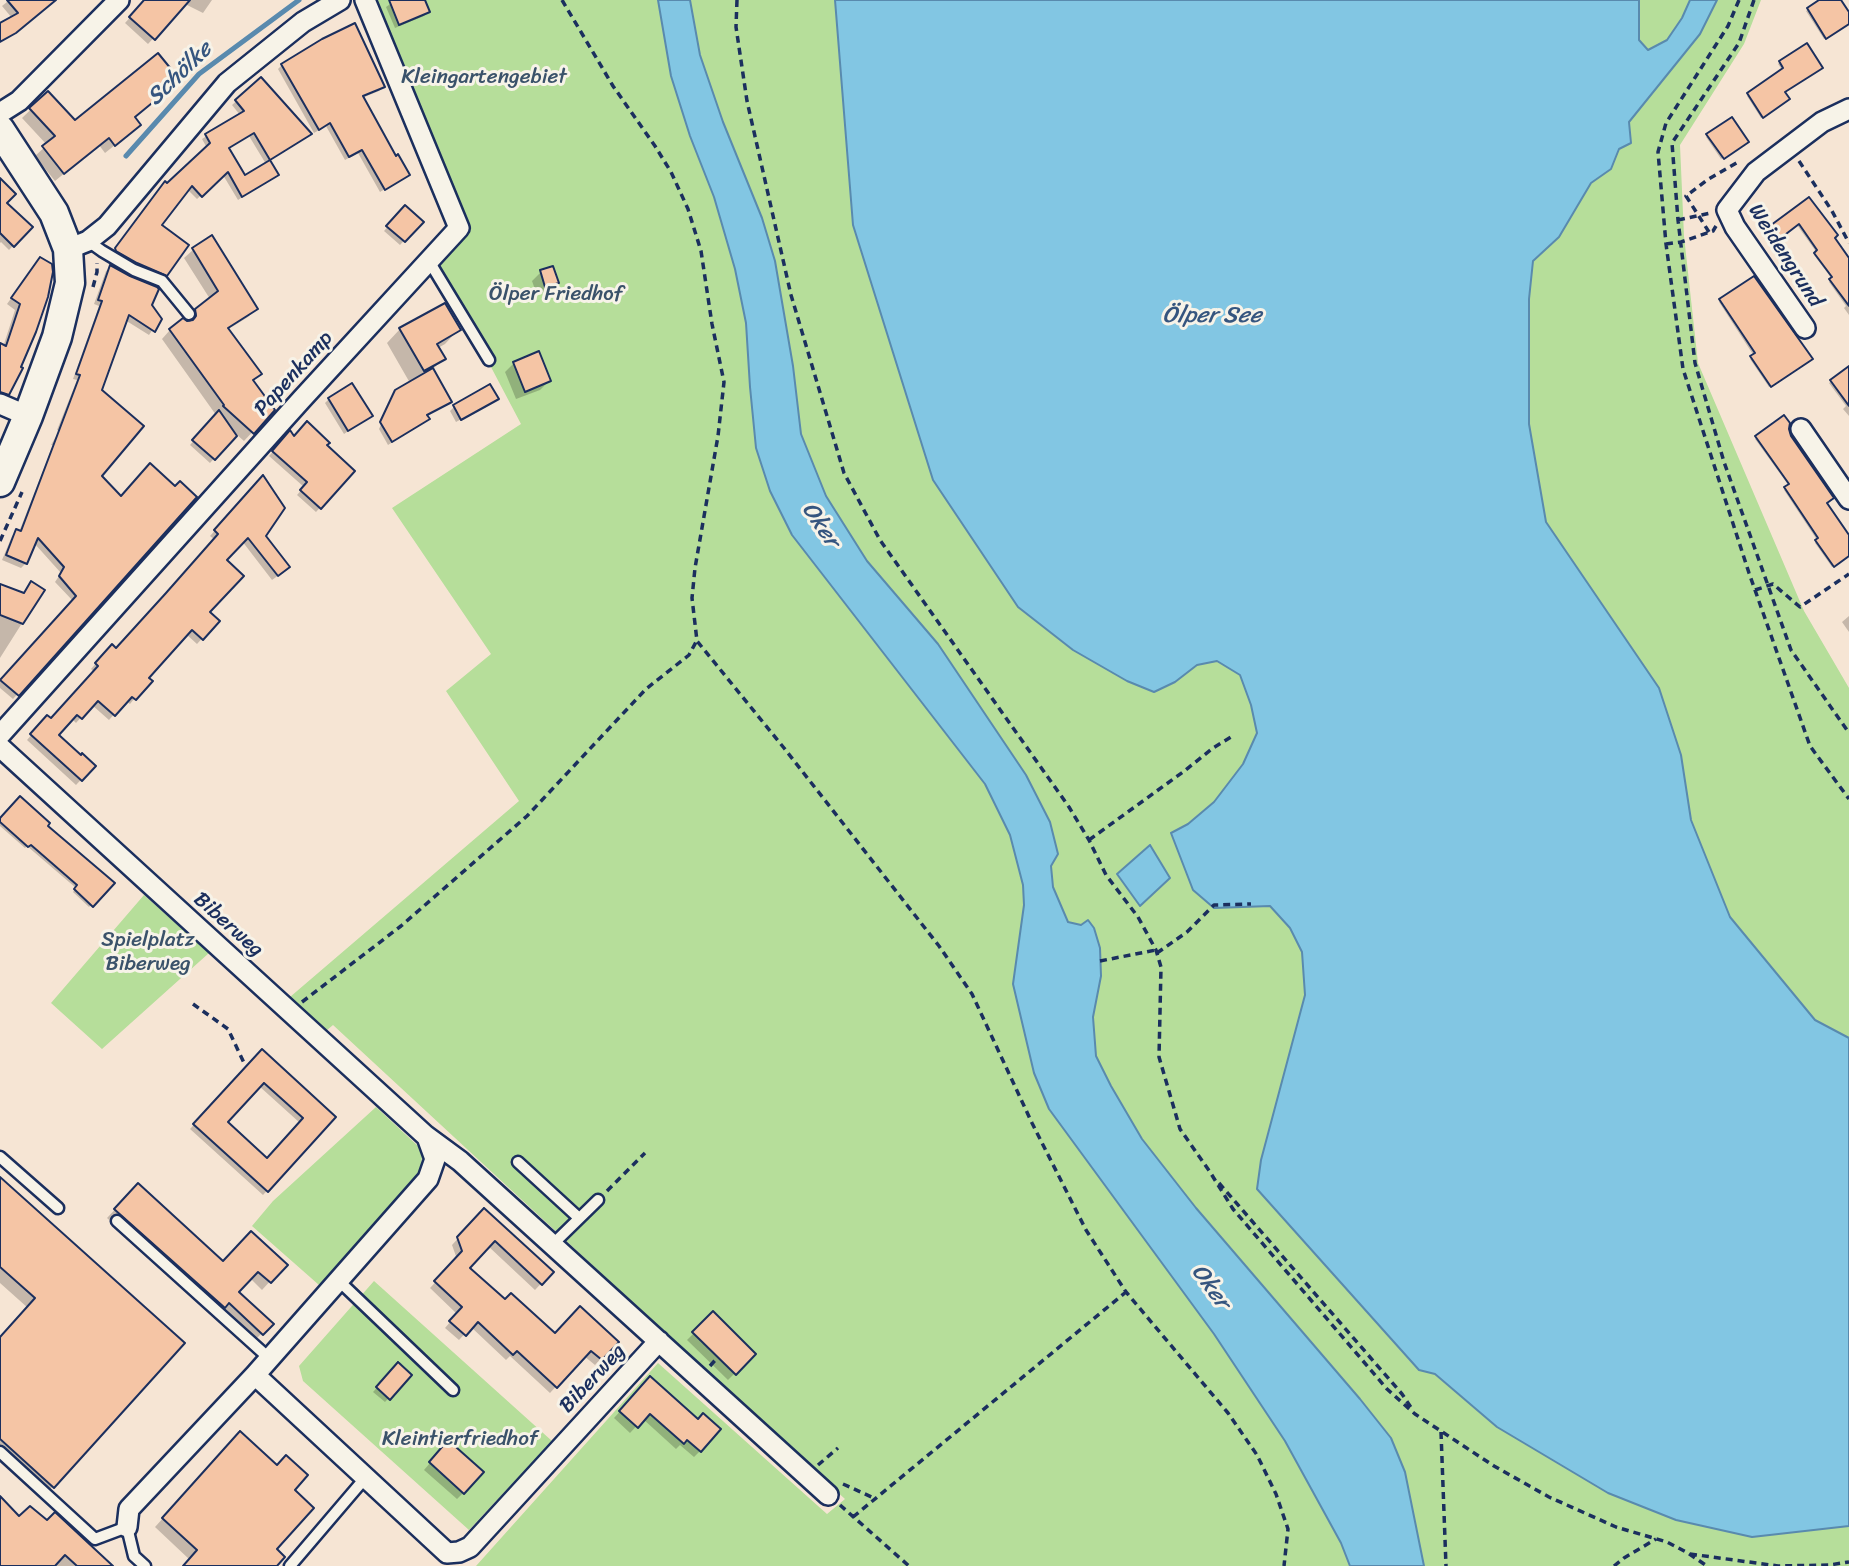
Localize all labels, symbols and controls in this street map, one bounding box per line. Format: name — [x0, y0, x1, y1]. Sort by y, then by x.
water label: Schölke — [142, 36, 218, 112]
park label: Kleingartengebiet — [401, 65, 567, 91]
street label: Weidengrund — [1742, 200, 1828, 312]
park label: Ölper Friedhof — [489, 282, 623, 308]
water label: Ölper See — [1163, 302, 1261, 330]
street label: Papenkamp — [249, 326, 339, 422]
water label: Oker — [795, 497, 845, 553]
street label: Biberweg — [188, 887, 268, 963]
park label: Spielplatz Biberweg — [101, 928, 195, 978]
water label: Oker — [1185, 1259, 1235, 1315]
street label: Biberweg — [555, 1339, 631, 1419]
park label: Kleintierfriedhof — [382, 1427, 538, 1453]

